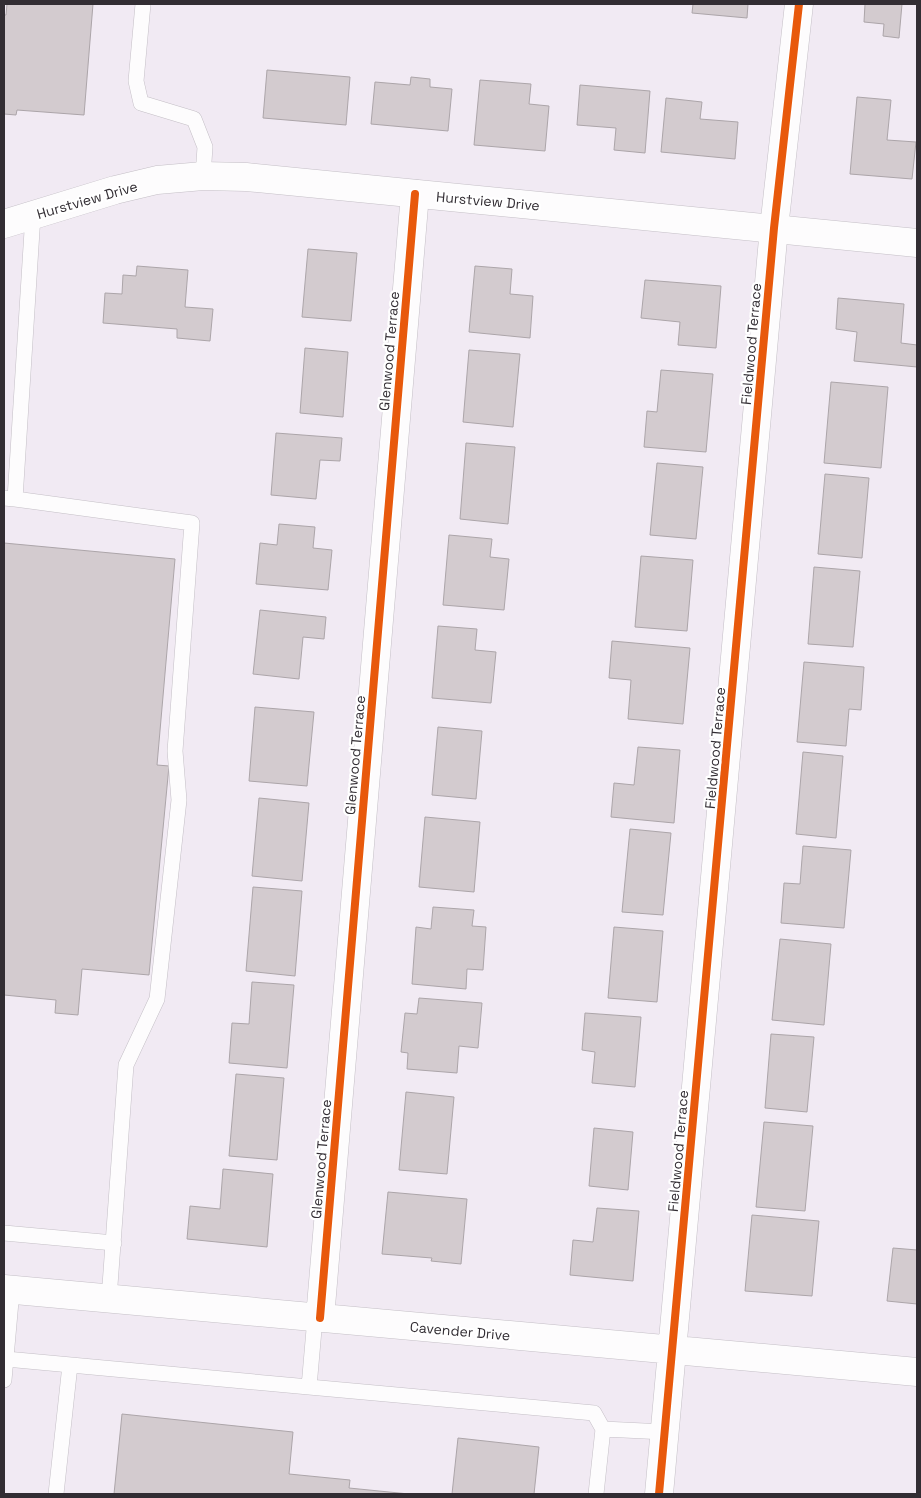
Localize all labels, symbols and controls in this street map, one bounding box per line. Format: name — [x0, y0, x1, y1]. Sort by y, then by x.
street label: Hurstview Drive — [35, 177, 139, 223]
street label: Hurstview Drive — [435, 188, 541, 214]
street label: Fieldwood Terrace — [737, 282, 765, 406]
street label: Glenwood Terrace — [375, 290, 403, 412]
street label: Fieldwood Terrace — [701, 686, 729, 810]
street label: Glenwood Terrace — [341, 694, 369, 816]
street label: Fieldwood Terrace — [664, 1089, 692, 1213]
street label: Glenwood Terrace — [307, 1098, 335, 1220]
street label: Cavender Drive — [409, 1318, 511, 1344]

